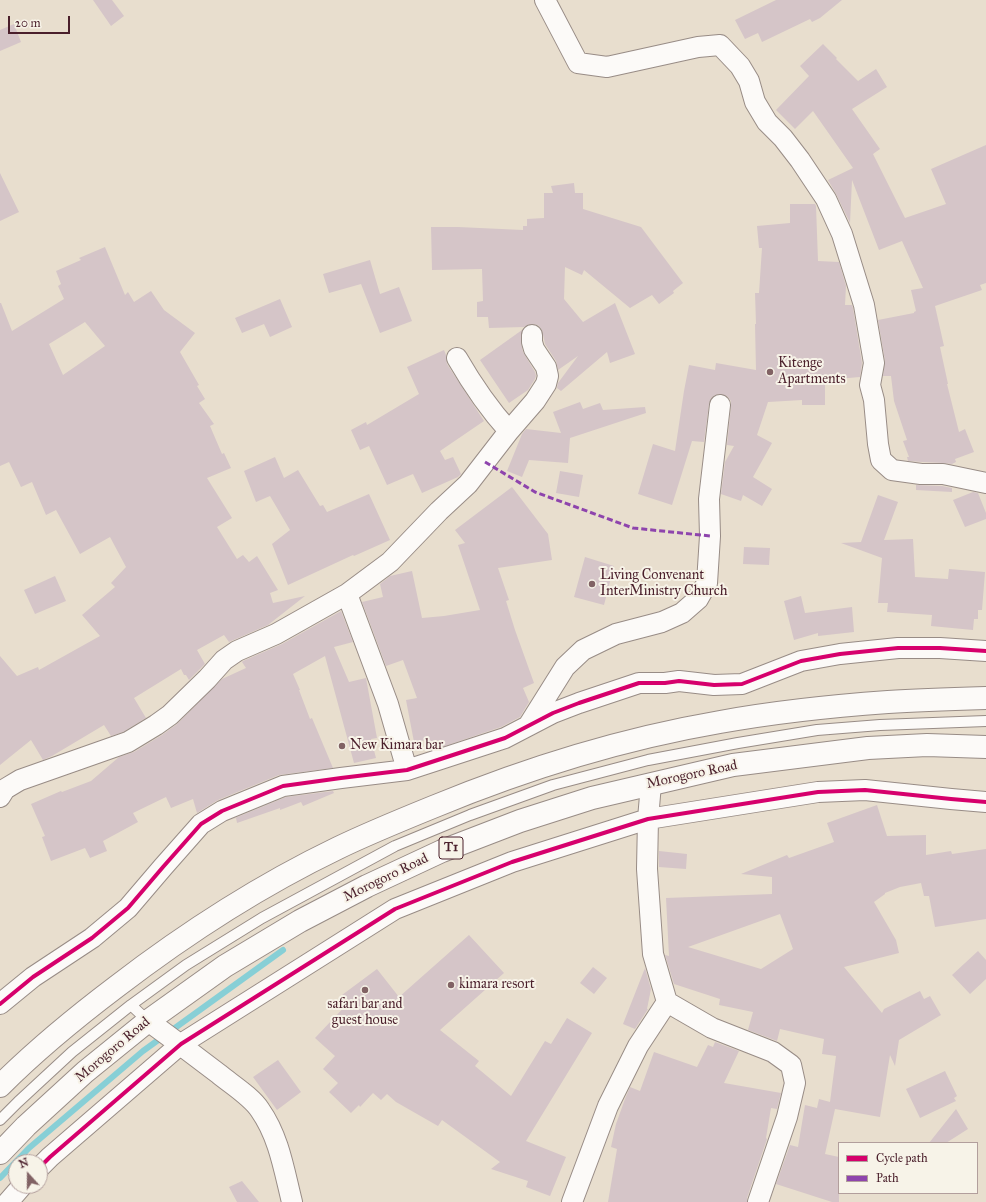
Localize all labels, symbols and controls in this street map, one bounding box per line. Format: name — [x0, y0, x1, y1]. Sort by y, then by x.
scale bar — [10, 8, 72, 34]
text: 20 m — [15, 16, 41, 30]
place label: Kitenge Apartments — [778, 356, 846, 388]
marker: Kitenge Apartments — [765, 367, 775, 377]
place label: Living Convenant InterMinistry Church — [600, 568, 727, 600]
marker: Living Convenant InterMinistry Church — [587, 579, 597, 589]
place label: New Kimara bar — [350, 738, 443, 754]
marker: New Kimara bar — [337, 741, 347, 751]
street label: Morogoro Road — [645, 757, 739, 793]
road number: T1 — [439, 837, 463, 859]
street label: Morogoro Road — [341, 850, 431, 906]
place label: kimara resort — [459, 977, 535, 993]
marker: kimara resort — [446, 980, 456, 990]
marker: safari bar and guest house — [360, 985, 370, 995]
place label: safari bar and guest house — [327, 997, 403, 1030]
street label: Morogoro Road — [72, 1014, 154, 1086]
legend — [838, 1142, 978, 1194]
text: Cycle path — [876, 1151, 928, 1165]
north arrow — [8, 1154, 48, 1194]
text: N — [17, 1156, 31, 1171]
text: Path — [876, 1171, 899, 1185]

